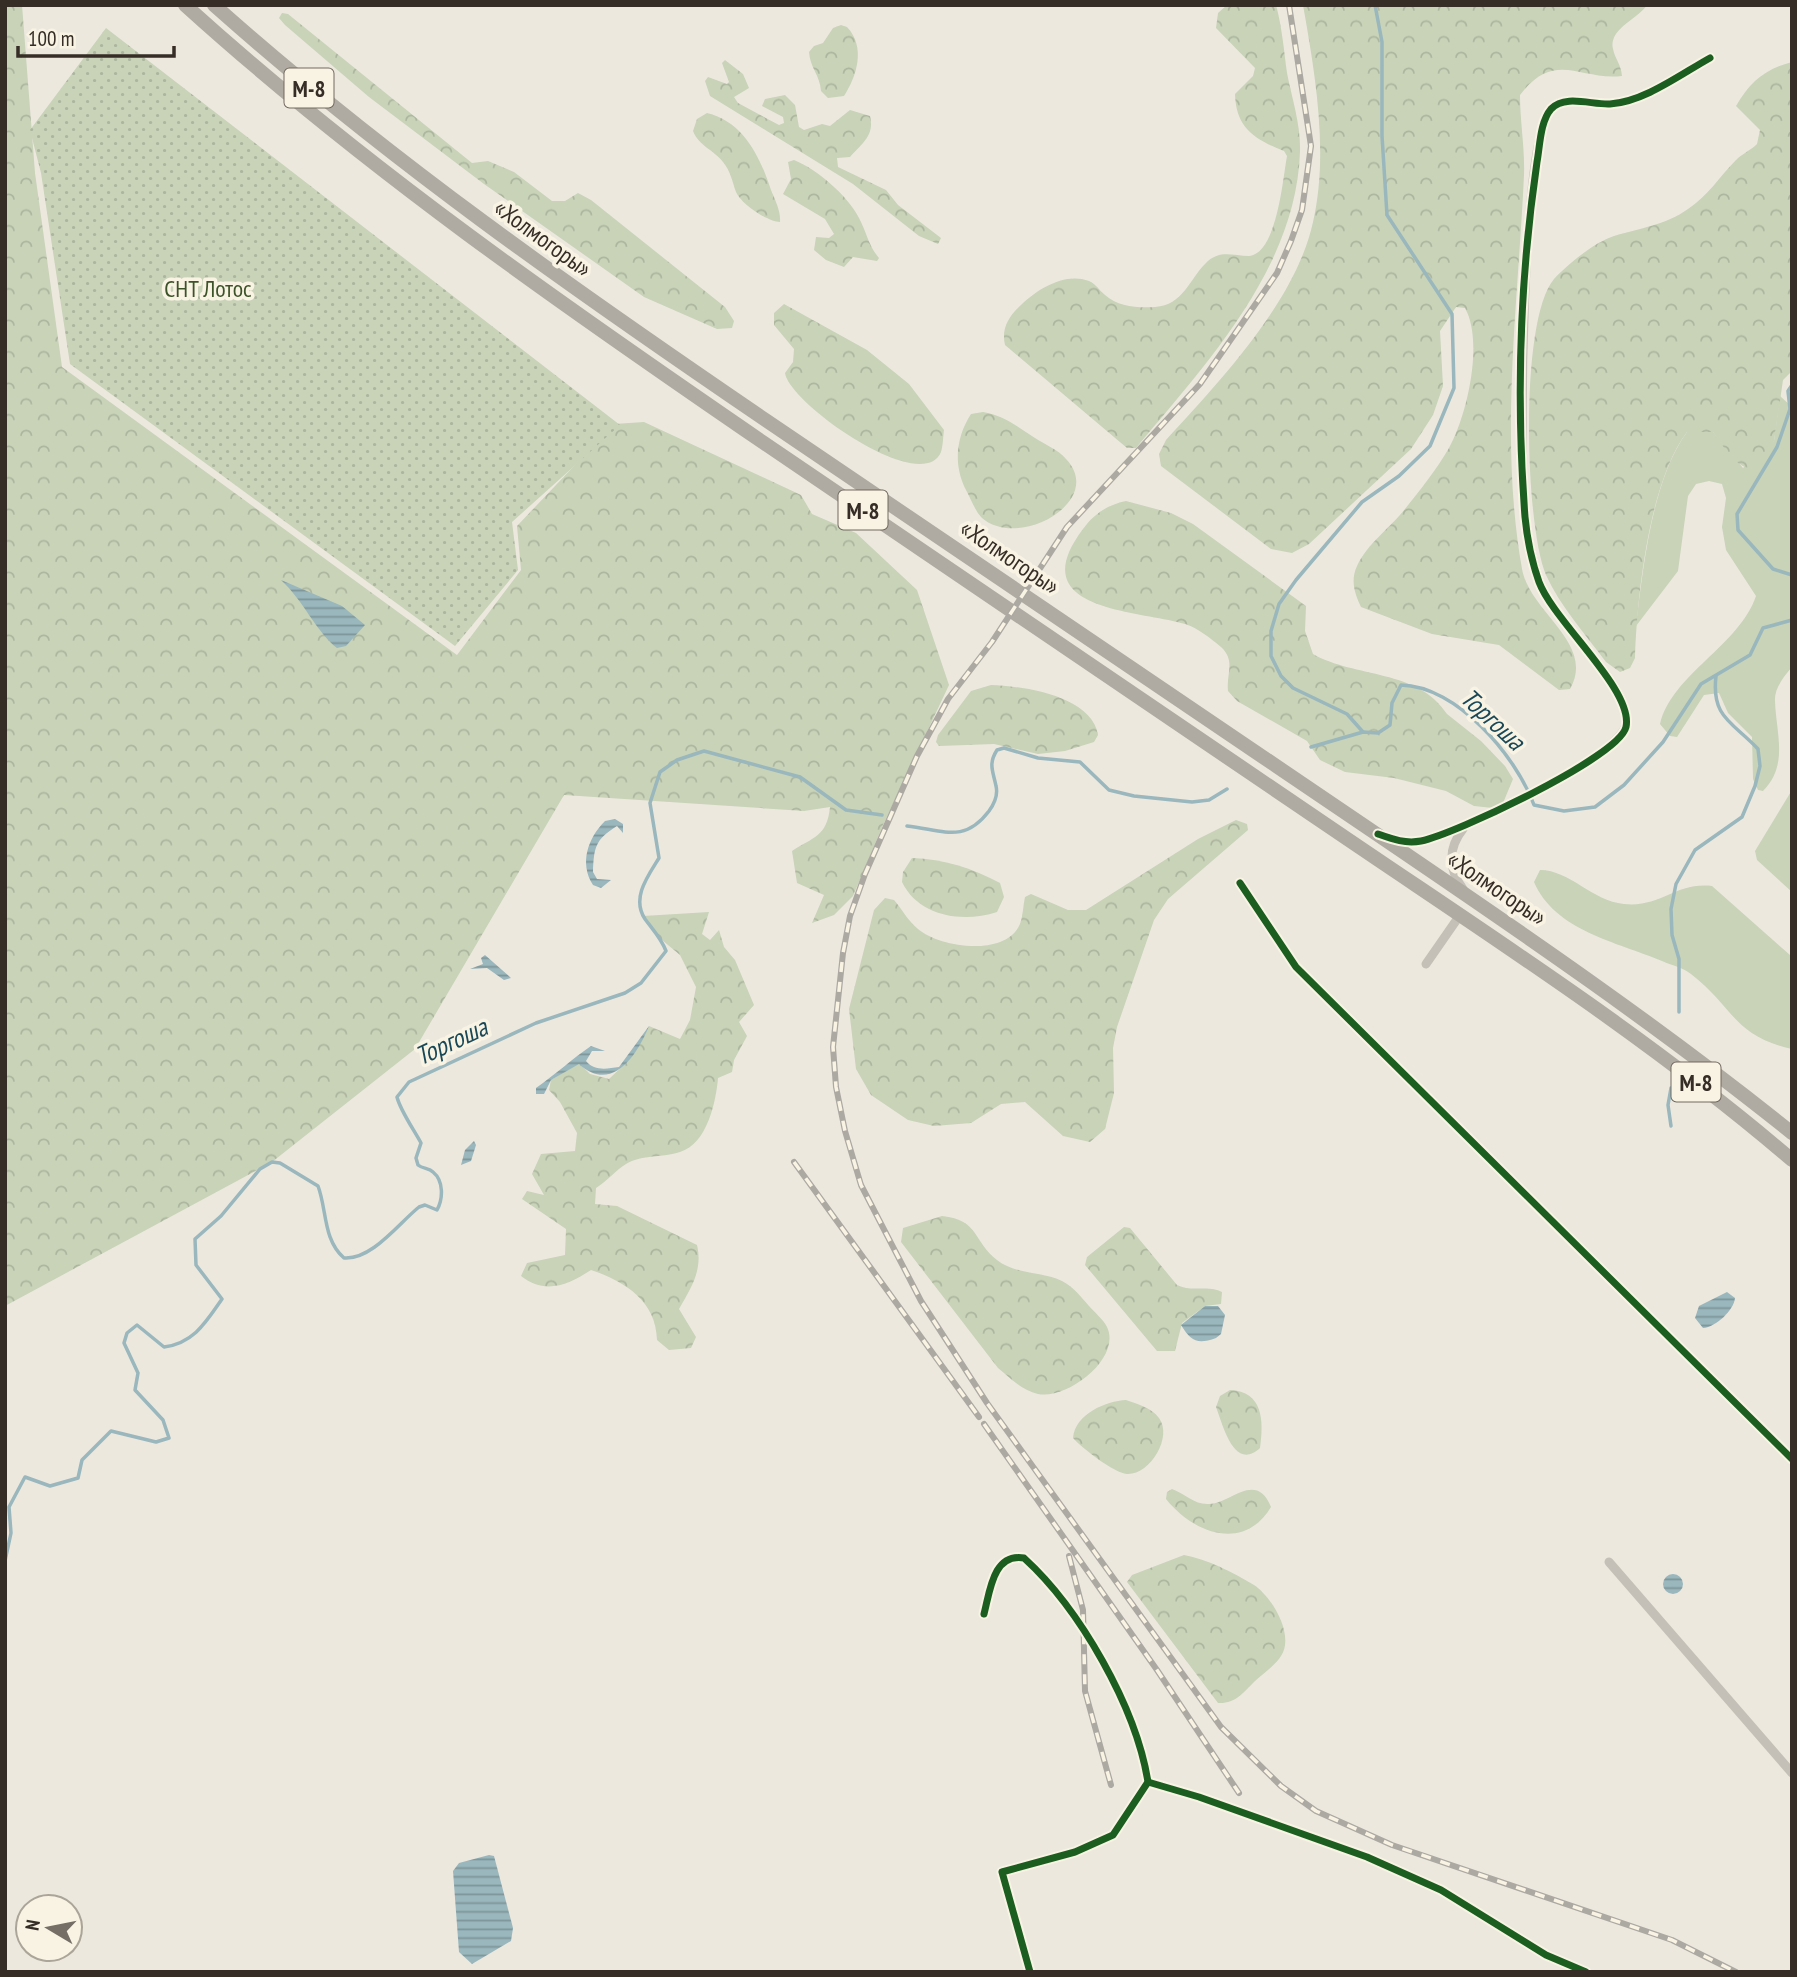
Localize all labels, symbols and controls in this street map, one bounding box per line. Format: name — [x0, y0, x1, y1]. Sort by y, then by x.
scale bar — [18, 14, 173, 58]
text: 100 m — [28, 25, 74, 52]
road number: М-8 — [284, 68, 334, 108]
street label: «Холмогоры» — [488, 192, 598, 284]
park label: СНТ Лотос — [164, 273, 252, 304]
road number: М-8 — [838, 490, 888, 530]
street label: «Холмогоры» — [954, 512, 1066, 602]
water label: Торгоша — [1454, 681, 1533, 758]
street label: «Холмогоры» — [1441, 843, 1553, 933]
water label: Торгоша — [410, 1009, 494, 1072]
road number: М-8 — [1672, 1063, 1720, 1102]
north arrow — [14, 1893, 84, 1963]
text: N — [20, 1918, 45, 1932]

